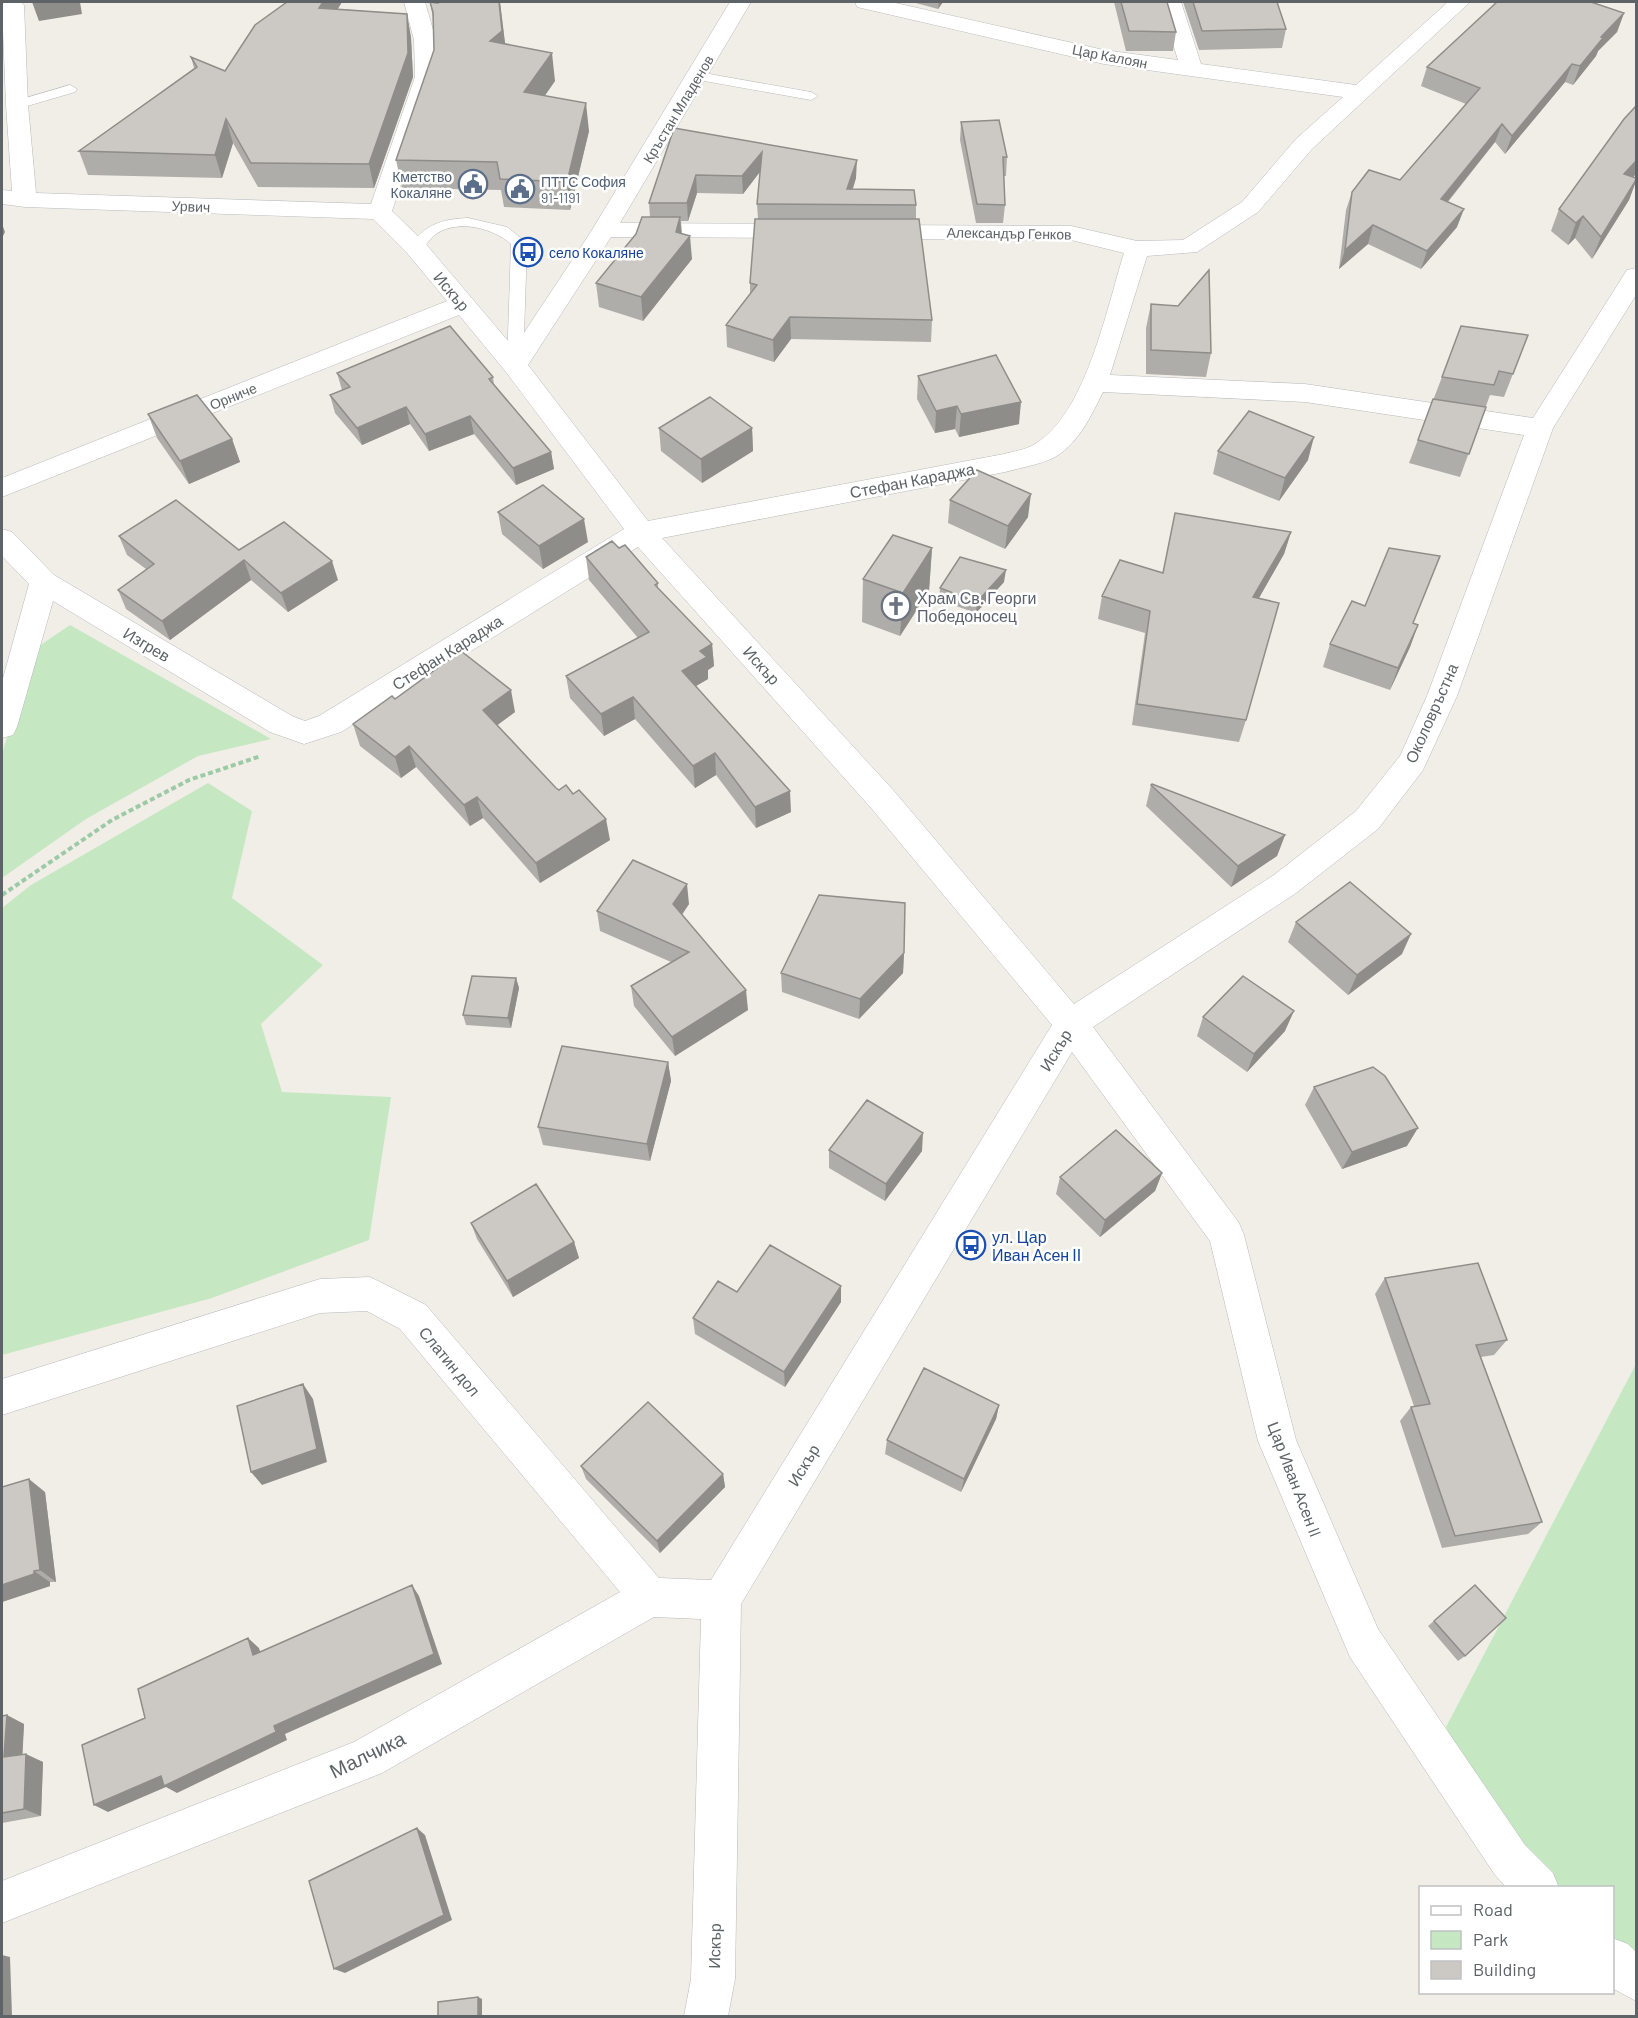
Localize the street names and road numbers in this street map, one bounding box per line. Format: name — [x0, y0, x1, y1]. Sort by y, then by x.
street label: Цар Калоян — [1071, 40, 1149, 72]
street label: Кръстан Младенов — [639, 52, 717, 166]
street label: Урвич — [171, 197, 211, 215]
street label: Александър Генков — [946, 223, 1072, 243]
street label: Искър — [430, 268, 474, 315]
street label: Орниче — [207, 379, 259, 413]
street label: Стефан Караджа — [848, 459, 976, 501]
street label: Стефан Караджа — [388, 610, 506, 694]
street label: Изгрев — [120, 623, 174, 665]
street label: Искър — [740, 642, 784, 688]
street label: Околовръстна — [1401, 660, 1461, 766]
street label: Искър — [1035, 1026, 1075, 1074]
street label: Слатин дол — [415, 1322, 485, 1400]
street label: Цар Иван Асен II — [1264, 1419, 1326, 1539]
street label: Искър — [783, 1441, 823, 1489]
street label: Малчика — [325, 1725, 410, 1783]
street label: Искър — [704, 1923, 724, 1969]

